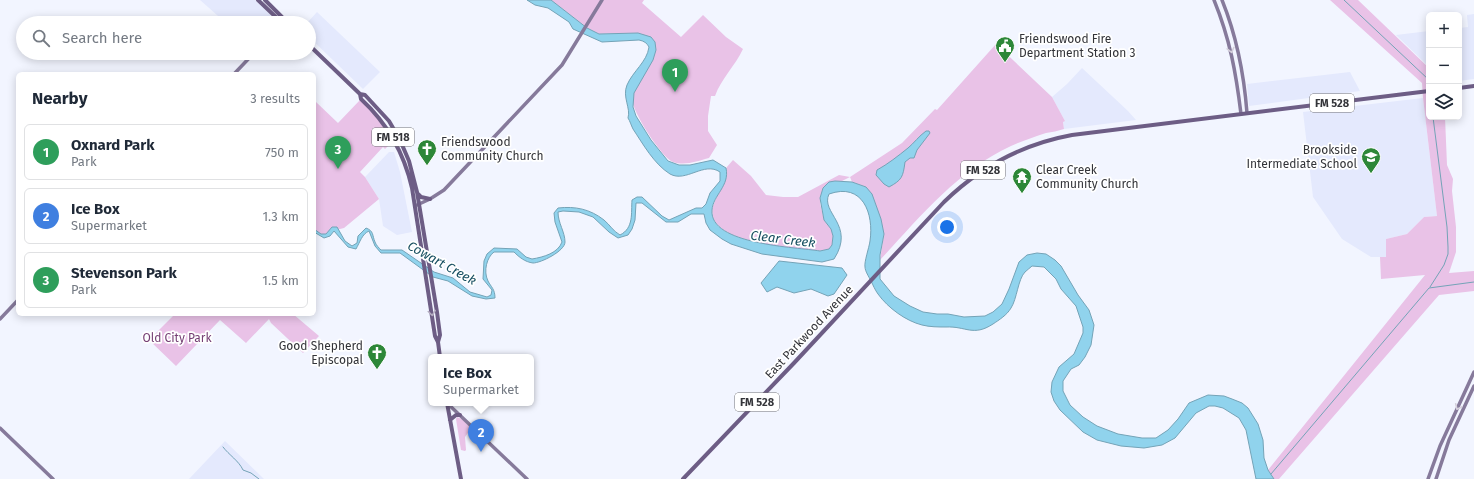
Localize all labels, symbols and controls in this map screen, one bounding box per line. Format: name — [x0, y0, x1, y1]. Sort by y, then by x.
map controls — [1426, 12, 1462, 120]
button: + — [1426, 12, 1462, 48]
search box — [16, 16, 316, 60]
icon: search — [30, 27, 52, 49]
text: Search here — [62, 29, 142, 47]
place label: Friendswood Fire Department Station 3 — [1019, 32, 1135, 60]
public building icon: Friendswood Fire Department Station 3 — [994, 35, 1016, 63]
one-way arrow — [1227, 47, 1235, 53]
button: − — [1426, 48, 1462, 84]
pin: 1 — [662, 59, 688, 92]
button: layers — [1426, 84, 1462, 120]
text: Nearby — [32, 88, 87, 109]
text: 3 results — [250, 91, 300, 106]
road number: FM 528 — [1310, 94, 1354, 112]
road number: FM 518 — [372, 128, 414, 146]
place label: Friendswood Community Church — [441, 135, 543, 163]
text: Oxnard Park — [71, 136, 155, 154]
pin: 3 — [325, 136, 351, 169]
church icon: Friendswood Community Church — [416, 138, 438, 166]
place label: Brookside Intermediate School — [1246, 143, 1357, 171]
text: 1 — [43, 145, 49, 160]
text: 750 m — [265, 145, 299, 160]
school or university icon: Brookside Intermediate School — [1360, 146, 1382, 174]
text: Park — [71, 154, 97, 169]
road number: FM 528 — [961, 161, 1005, 179]
place label: Clear Creek Community Church — [1036, 163, 1138, 191]
temple icon: Clear Creek Community Church — [1011, 166, 1033, 194]
text: Ice Box — [71, 200, 120, 218]
text: 2 — [43, 209, 49, 224]
text: 1.3 km — [262, 209, 299, 224]
your location — [937, 217, 957, 237]
text: Supermarket — [71, 218, 147, 233]
water label: Clear Creek — [750, 228, 816, 250]
water label: Cowart Creek — [405, 238, 479, 288]
text: Stevenson Park — [71, 264, 177, 282]
text: 3 — [43, 273, 49, 288]
text: 1.5 km — [262, 273, 299, 288]
text: Park — [71, 282, 97, 297]
street label: East Parkwood Avenue — [762, 283, 856, 381]
one-way arrow — [427, 310, 436, 316]
park label: Old City Park — [142, 331, 212, 345]
place label: Good Shepherd Episcopal — [279, 339, 363, 367]
church icon: Good Shepherd Episcopal — [366, 342, 388, 370]
popup — [428, 354, 534, 406]
text: Ice Box — [443, 364, 492, 382]
text: Supermarket — [443, 382, 519, 397]
road number: FM 528 — [735, 393, 779, 411]
one-way arrow — [1455, 403, 1463, 411]
pin: 2 — [468, 419, 494, 452]

